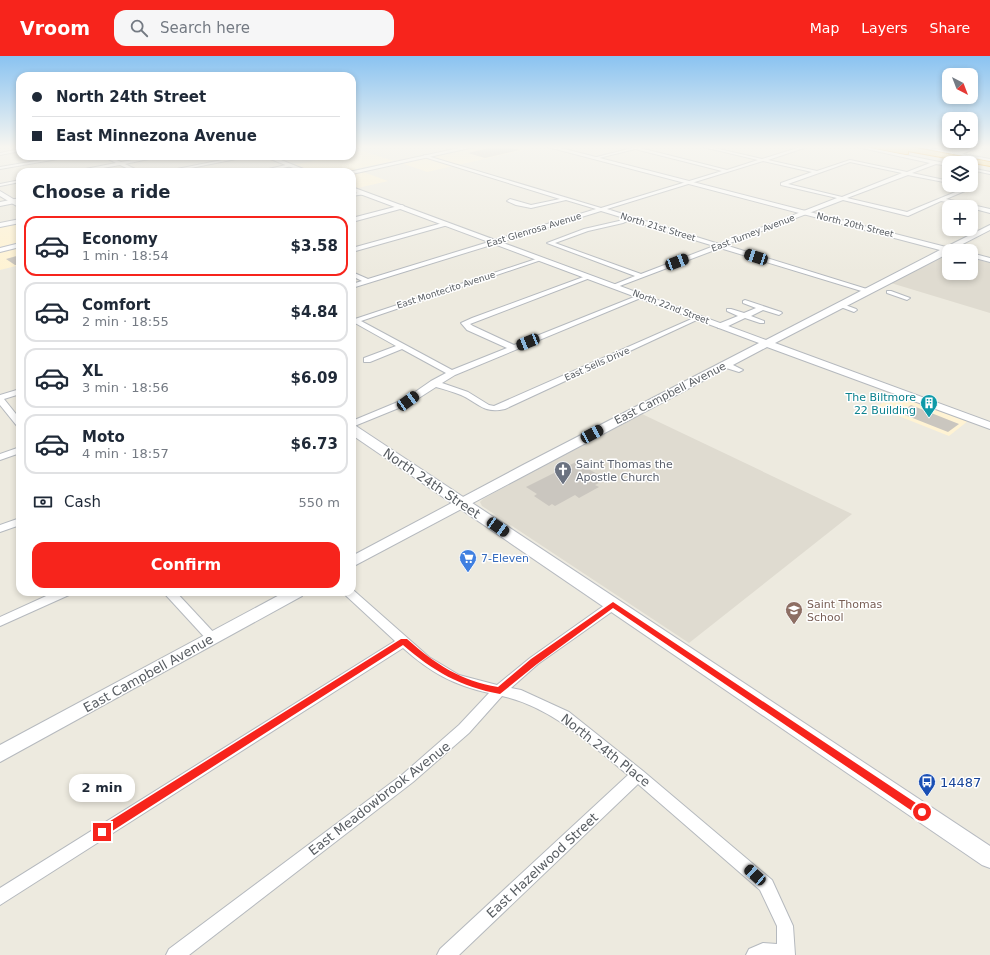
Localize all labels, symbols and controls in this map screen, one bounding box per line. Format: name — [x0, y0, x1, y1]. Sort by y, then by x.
search box — [114, 10, 394, 46]
text: Vroom — [20, 17, 90, 39]
icon: search — [128, 17, 150, 39]
text: Search here — [160, 19, 250, 37]
text: Map — [810, 20, 839, 36]
text: Layers — [861, 20, 908, 36]
text: Share — [930, 20, 970, 36]
north arrow — [942, 68, 978, 104]
map controls — [942, 68, 978, 280]
text: North 24th Street — [56, 88, 206, 106]
button: locate — [942, 112, 978, 148]
text: East Minnezona Avenue — [56, 127, 257, 145]
button: layers — [942, 156, 978, 192]
text: Choose a ride — [32, 181, 171, 202]
button: + — [942, 200, 978, 236]
street label: East Glenrosa Avenue — [485, 211, 583, 249]
street label: North 21st Street — [619, 211, 697, 243]
street label: North 20th Street — [815, 211, 895, 240]
street label: East Turney Avenue — [710, 212, 797, 254]
icon: car — [34, 228, 70, 264]
text: Economy — [82, 230, 158, 248]
text: $3.58 — [291, 237, 338, 255]
button: − — [942, 244, 978, 280]
text: 1 min · 18:54 — [82, 248, 169, 263]
car — [743, 248, 769, 266]
car — [664, 252, 690, 272]
street label: East Montecito Avenue — [395, 269, 497, 311]
street label: North 22nd Street — [631, 288, 711, 326]
icon: car — [34, 294, 70, 330]
text: Comfort — [82, 296, 150, 314]
text: $4.84 — [291, 303, 338, 321]
text: 2 min · 18:55 — [82, 314, 169, 329]
car — [515, 332, 541, 352]
street label: East Sells Drive — [563, 345, 631, 383]
street label: East Campbell Avenue — [612, 359, 728, 427]
icon: car — [34, 360, 70, 396]
text: XL — [82, 362, 103, 380]
text: $6.09 — [291, 369, 338, 387]
text: 3 min · 18:56 — [82, 380, 169, 395]
car — [395, 389, 421, 413]
place label: The Biltmore 22 Building — [845, 391, 916, 417]
building icon: The Biltmore 22 Building — [919, 393, 939, 418]
car — [579, 423, 605, 445]
icon: car — [34, 426, 70, 462]
text: Moto — [82, 428, 125, 446]
text: $6.73 — [291, 435, 338, 453]
street label: North 24th Street — [380, 445, 483, 522]
text: 4 min · 18:57 — [82, 446, 169, 461]
place label: Saint Thomas the Apostle Church — [576, 458, 673, 484]
church icon: Saint Thomas the Apostle Church — [553, 460, 573, 485]
icon: cash — [32, 491, 54, 513]
text: Cash — [64, 493, 101, 511]
text: 550 m — [298, 495, 340, 510]
car — [485, 515, 511, 539]
button: Confirm — [32, 542, 340, 588]
supermarket icon: 7-Eleven — [458, 548, 478, 573]
place label: 7-Eleven — [481, 552, 529, 565]
place label: Saint Thomas School — [807, 598, 882, 624]
school or university icon: Saint Thomas School — [784, 600, 804, 625]
street label: East Campbell Avenue — [81, 631, 216, 715]
street label: North 24th Place — [558, 711, 653, 790]
street label: East Meadowbrook Avenue — [306, 738, 453, 858]
bus stop icon: 14487 — [917, 772, 937, 797]
callout: 2 min — [69, 774, 135, 802]
place label: 14487 — [940, 775, 981, 790]
text: 2 min — [82, 780, 122, 795]
route start — [913, 803, 931, 821]
street label: East Hazelwood Street — [484, 810, 601, 921]
route end — [93, 823, 111, 841]
car — [742, 863, 768, 887]

